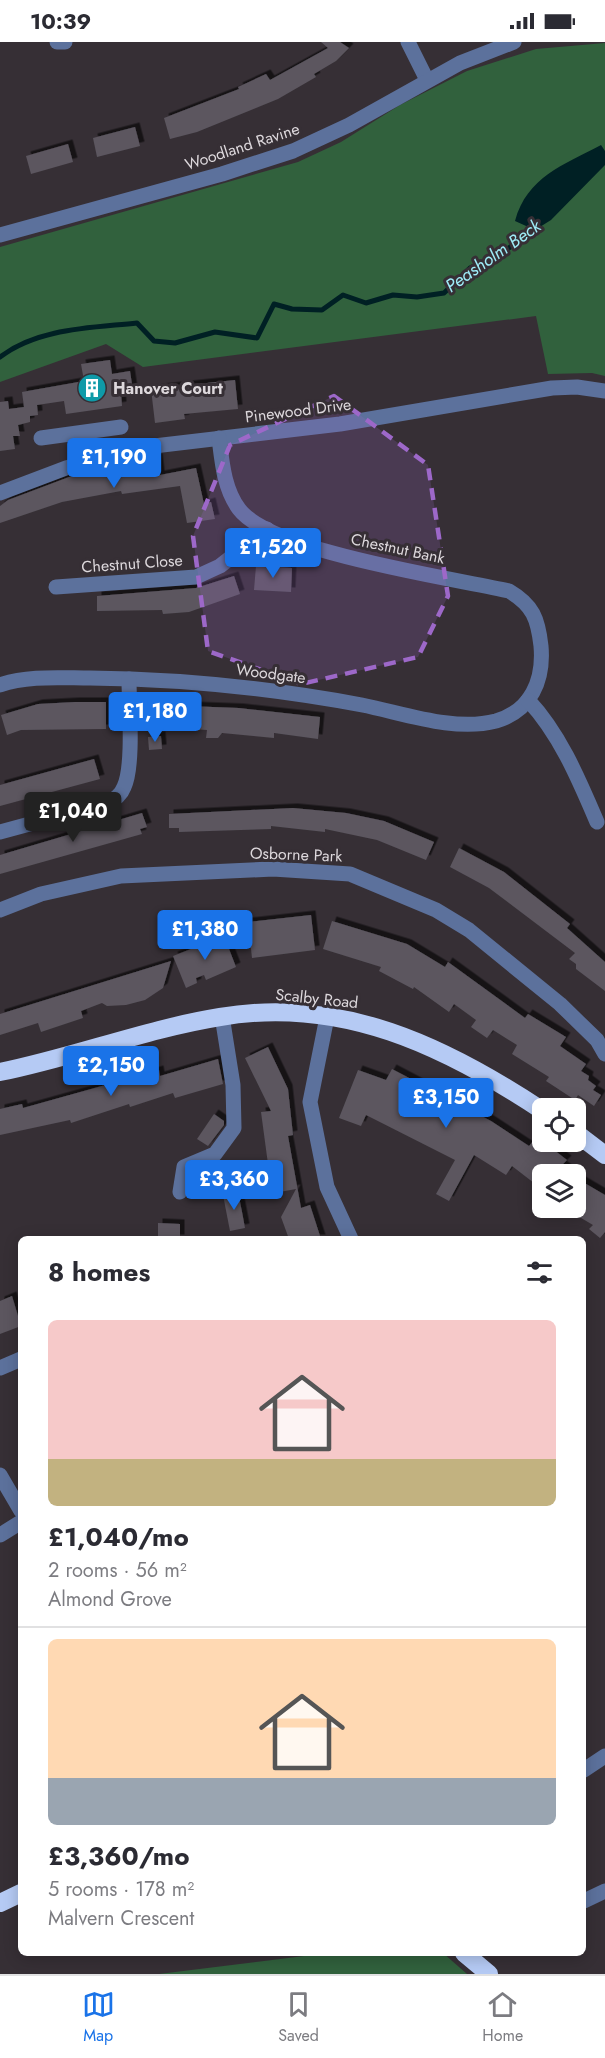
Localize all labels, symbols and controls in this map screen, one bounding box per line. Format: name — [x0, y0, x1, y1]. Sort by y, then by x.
text: 10:39 — [30, 5, 91, 37]
street label: Woodland Ravine — [182, 117, 302, 176]
water label: Peasholm Beck — [440, 213, 547, 299]
building icon: Hanover Court — [76, 372, 108, 404]
place label: Hanover Court — [113, 377, 224, 400]
street label: Pinewood Drive — [244, 393, 353, 428]
pin: £1,190 — [65, 438, 163, 489]
text: £1,190 — [81, 443, 147, 472]
street label: Chestnut Bank — [349, 527, 448, 570]
pin: £1,520 — [224, 528, 322, 579]
text: £1,520 — [239, 533, 307, 562]
street label: Chestnut Close — [81, 548, 183, 579]
street label: Woodgate — [235, 658, 307, 689]
pin: £1,180 — [106, 692, 204, 743]
text: £1,180 — [123, 697, 187, 726]
pin: £1,040 — [24, 792, 122, 843]
text: £1,040 — [38, 797, 108, 826]
street label: Osborne Park — [249, 841, 344, 868]
pin: £1,380 — [156, 910, 254, 961]
text: £1,380 — [171, 915, 239, 944]
street label: Scalby Road — [274, 983, 359, 1014]
pin: £2,150 — [62, 1046, 160, 1097]
text: £2,150 — [77, 1051, 145, 1080]
pin: £3,150 — [397, 1078, 495, 1129]
text: £3,150 — [412, 1083, 480, 1112]
map controls — [532, 1098, 586, 1218]
button: locate — [532, 1098, 586, 1152]
pin: £3,360 — [185, 1160, 283, 1211]
button: layers — [532, 1164, 586, 1218]
text: £3,360 — [199, 1165, 269, 1194]
text: 8 homes — [48, 1253, 150, 1291]
icon: filters — [523, 1256, 556, 1289]
icon: home — [248, 1359, 356, 1467]
text: £1,040/mo — [48, 1518, 189, 1556]
text: 2 rooms · 56 m² — [48, 1556, 187, 1585]
text: Almond Grove — [48, 1585, 172, 1614]
icon: home — [248, 1678, 356, 1786]
text: £3,360/mo — [48, 1837, 189, 1875]
text: 5 rooms · 178 m² — [48, 1875, 194, 1904]
text: Malvern Crescent — [48, 1904, 194, 1933]
tab: Map — [82, 1988, 115, 2047]
tab: Saved — [278, 1988, 319, 2047]
tab: Home — [482, 1988, 523, 2047]

